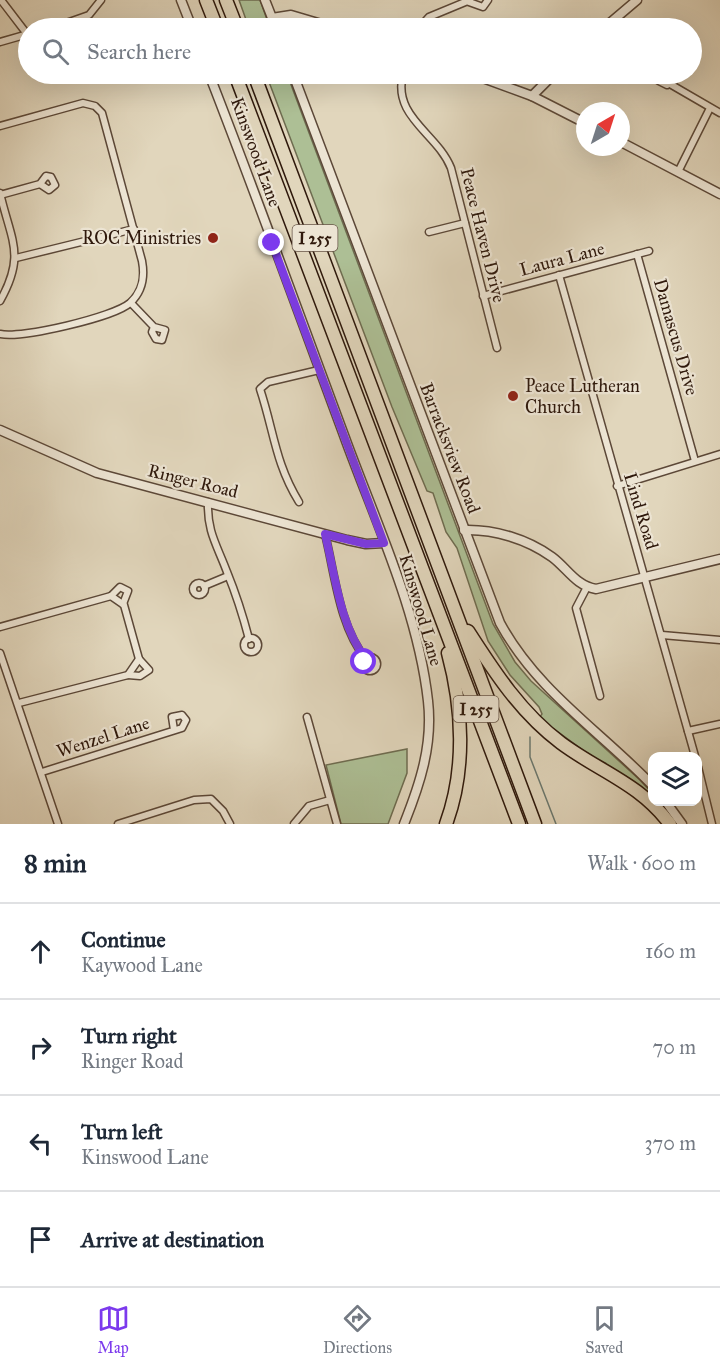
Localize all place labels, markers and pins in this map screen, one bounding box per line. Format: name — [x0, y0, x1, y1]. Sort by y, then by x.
place label: ROC Ministries — [82, 227, 201, 249]
marker: ROC Ministries — [206, 231, 220, 245]
place label: Peace Lutheran Church — [525, 375, 640, 418]
marker: Peace Lutheran Church — [506, 389, 520, 403]

